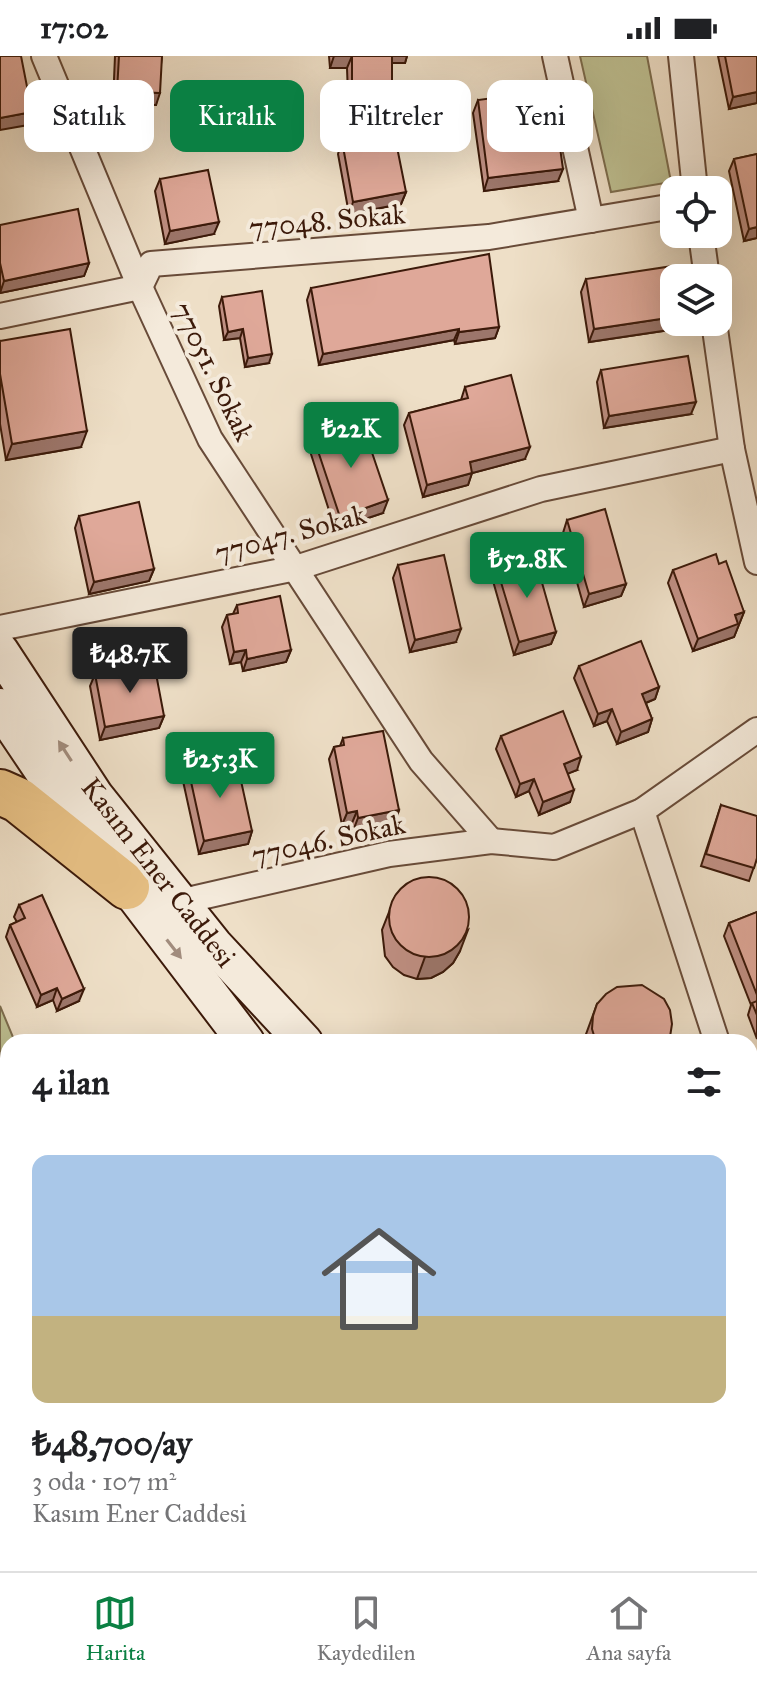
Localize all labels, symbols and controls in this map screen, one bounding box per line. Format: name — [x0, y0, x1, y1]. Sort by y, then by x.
text: 17:02 — [40, 10, 108, 46]
chip: Satılık — [24, 80, 154, 152]
chip: Kiralık — [170, 80, 304, 152]
chip: Filtreler — [320, 80, 471, 152]
chip: Yeni — [487, 80, 593, 152]
map controls — [660, 176, 732, 336]
button: locate — [660, 176, 732, 248]
street label: 77048. Sokak — [248, 196, 407, 245]
button: layers — [660, 264, 732, 336]
street label: 77051. Sokak — [165, 296, 262, 446]
pin: ₺22K — [304, 402, 398, 470]
text: ₺22K — [322, 412, 380, 444]
street label: 77047. Sokak — [211, 497, 370, 570]
pin: ₺52.8K — [462, 532, 592, 600]
text: ₺52.8K — [488, 542, 566, 574]
pin: ₺48.7K — [65, 627, 195, 695]
text: ₺48.7K — [90, 637, 170, 669]
pin: ₺25.3K — [155, 732, 285, 800]
one-way arrow — [58, 740, 73, 761]
text: ₺25.3K — [183, 742, 257, 774]
street label: Kasım Ener Caddesi — [74, 770, 244, 974]
street label: 77046. Sokak — [248, 806, 408, 873]
one-way arrow — [165, 939, 182, 959]
icon: filters — [682, 1060, 726, 1104]
text: 4 ilan — [32, 1062, 110, 1103]
icon: home — [307, 1207, 451, 1351]
text: ₺48,700/ay — [32, 1423, 192, 1464]
text: 3 oda · 107 m² — [32, 1465, 176, 1497]
text: Kasım Ener Caddesi — [32, 1497, 247, 1529]
tab: Harita — [86, 1591, 145, 1666]
tab: Kaydedilen — [316, 1591, 415, 1666]
tab: Ana sayfa — [587, 1591, 671, 1666]

